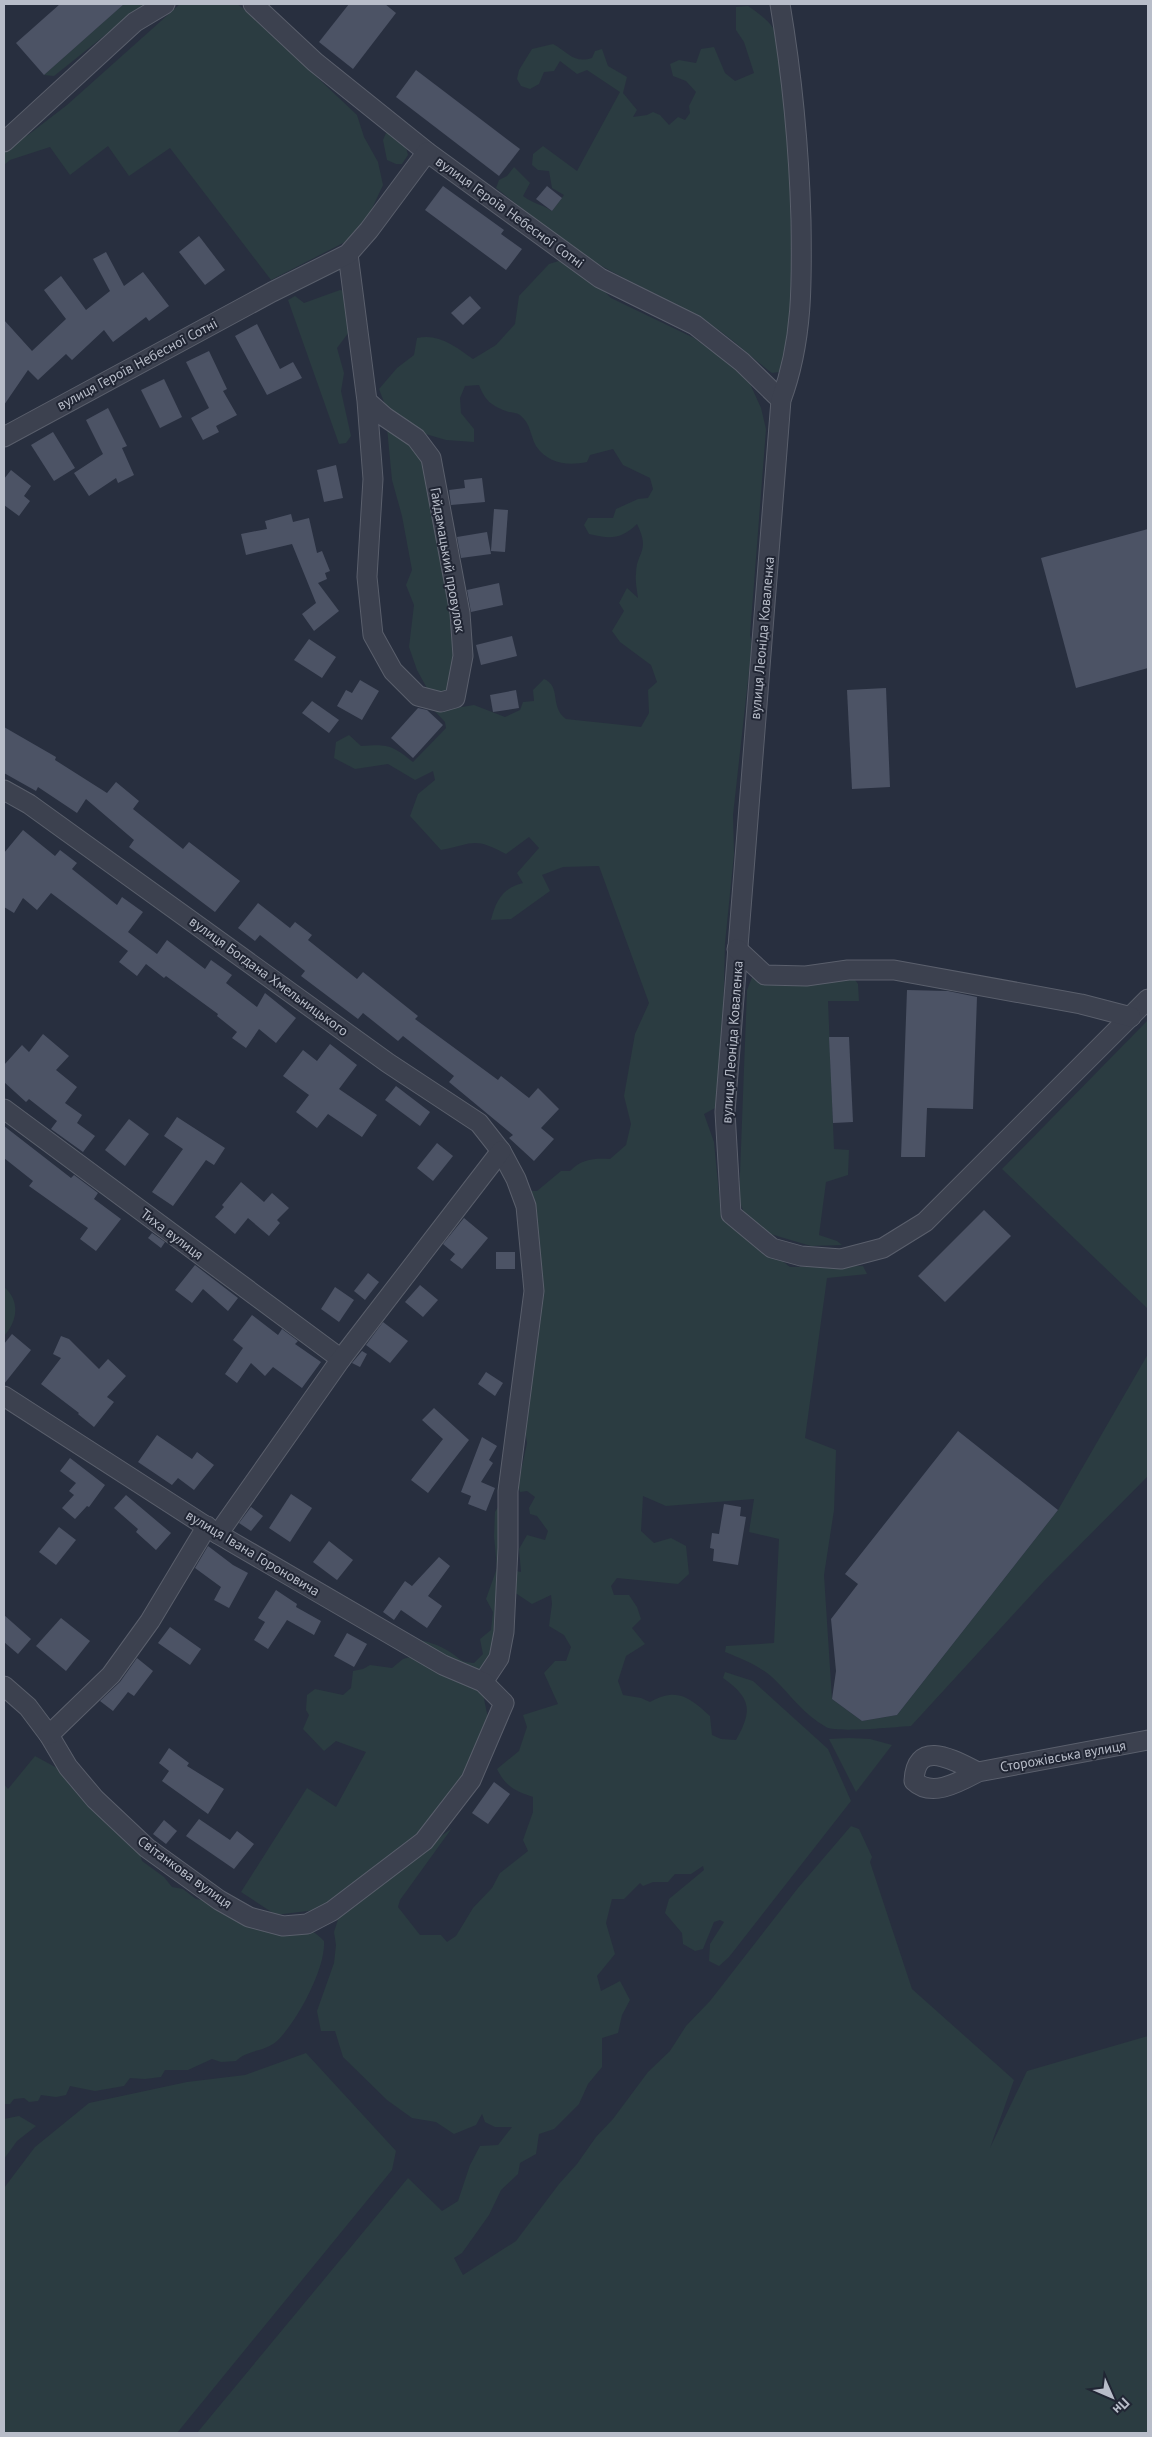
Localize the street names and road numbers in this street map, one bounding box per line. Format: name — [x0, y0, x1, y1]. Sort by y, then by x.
street label: вулиця Героїв Небесної Сотні — [432, 152, 588, 272]
street label: вулиця Героїв Небесної Сотні — [54, 314, 220, 414]
street label: Гайдамацький провулок — [426, 486, 470, 634]
street label: вулиця Леоніда Коваленка — [746, 556, 778, 720]
street label: вулиця Богдана Хмельницького — [186, 912, 352, 1040]
street label: вулиця Леоніда Коваленка — [717, 960, 747, 1124]
street label: Тиха вулиця — [137, 1205, 207, 1263]
street label: вулиця Івана Гороновича — [183, 1506, 323, 1600]
street label: Сторожівська вулиця — [999, 1736, 1127, 1776]
street label: Світанкова вулиця — [134, 1832, 236, 1912]

